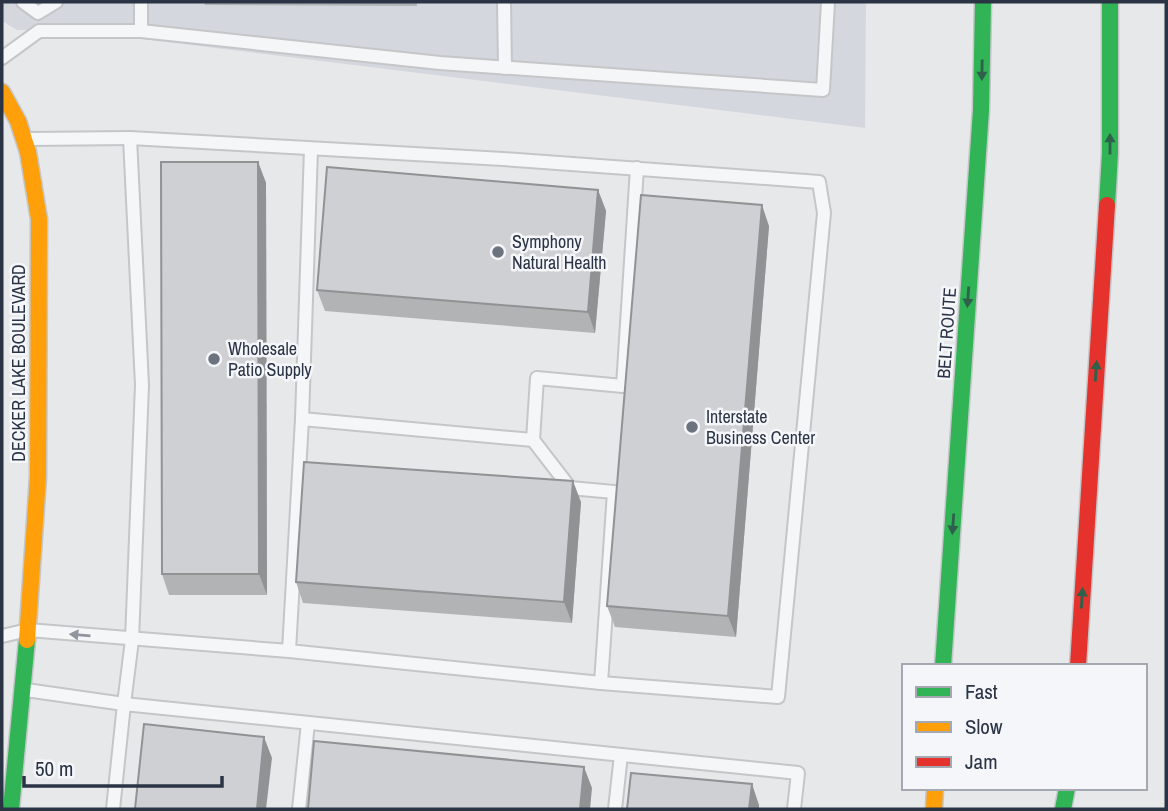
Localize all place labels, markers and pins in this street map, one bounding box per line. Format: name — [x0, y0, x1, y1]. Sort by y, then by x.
place label: Symphony Natural Health — [512, 229, 606, 275]
marker: Symphony Natural Health — [490, 244, 506, 260]
place label: Wholesale Patio Supply — [228, 336, 312, 382]
marker: Wholesale Patio Supply — [206, 351, 222, 367]
place label: Interstate Business Center — [706, 404, 815, 450]
marker: Interstate Business Center — [684, 419, 700, 435]

